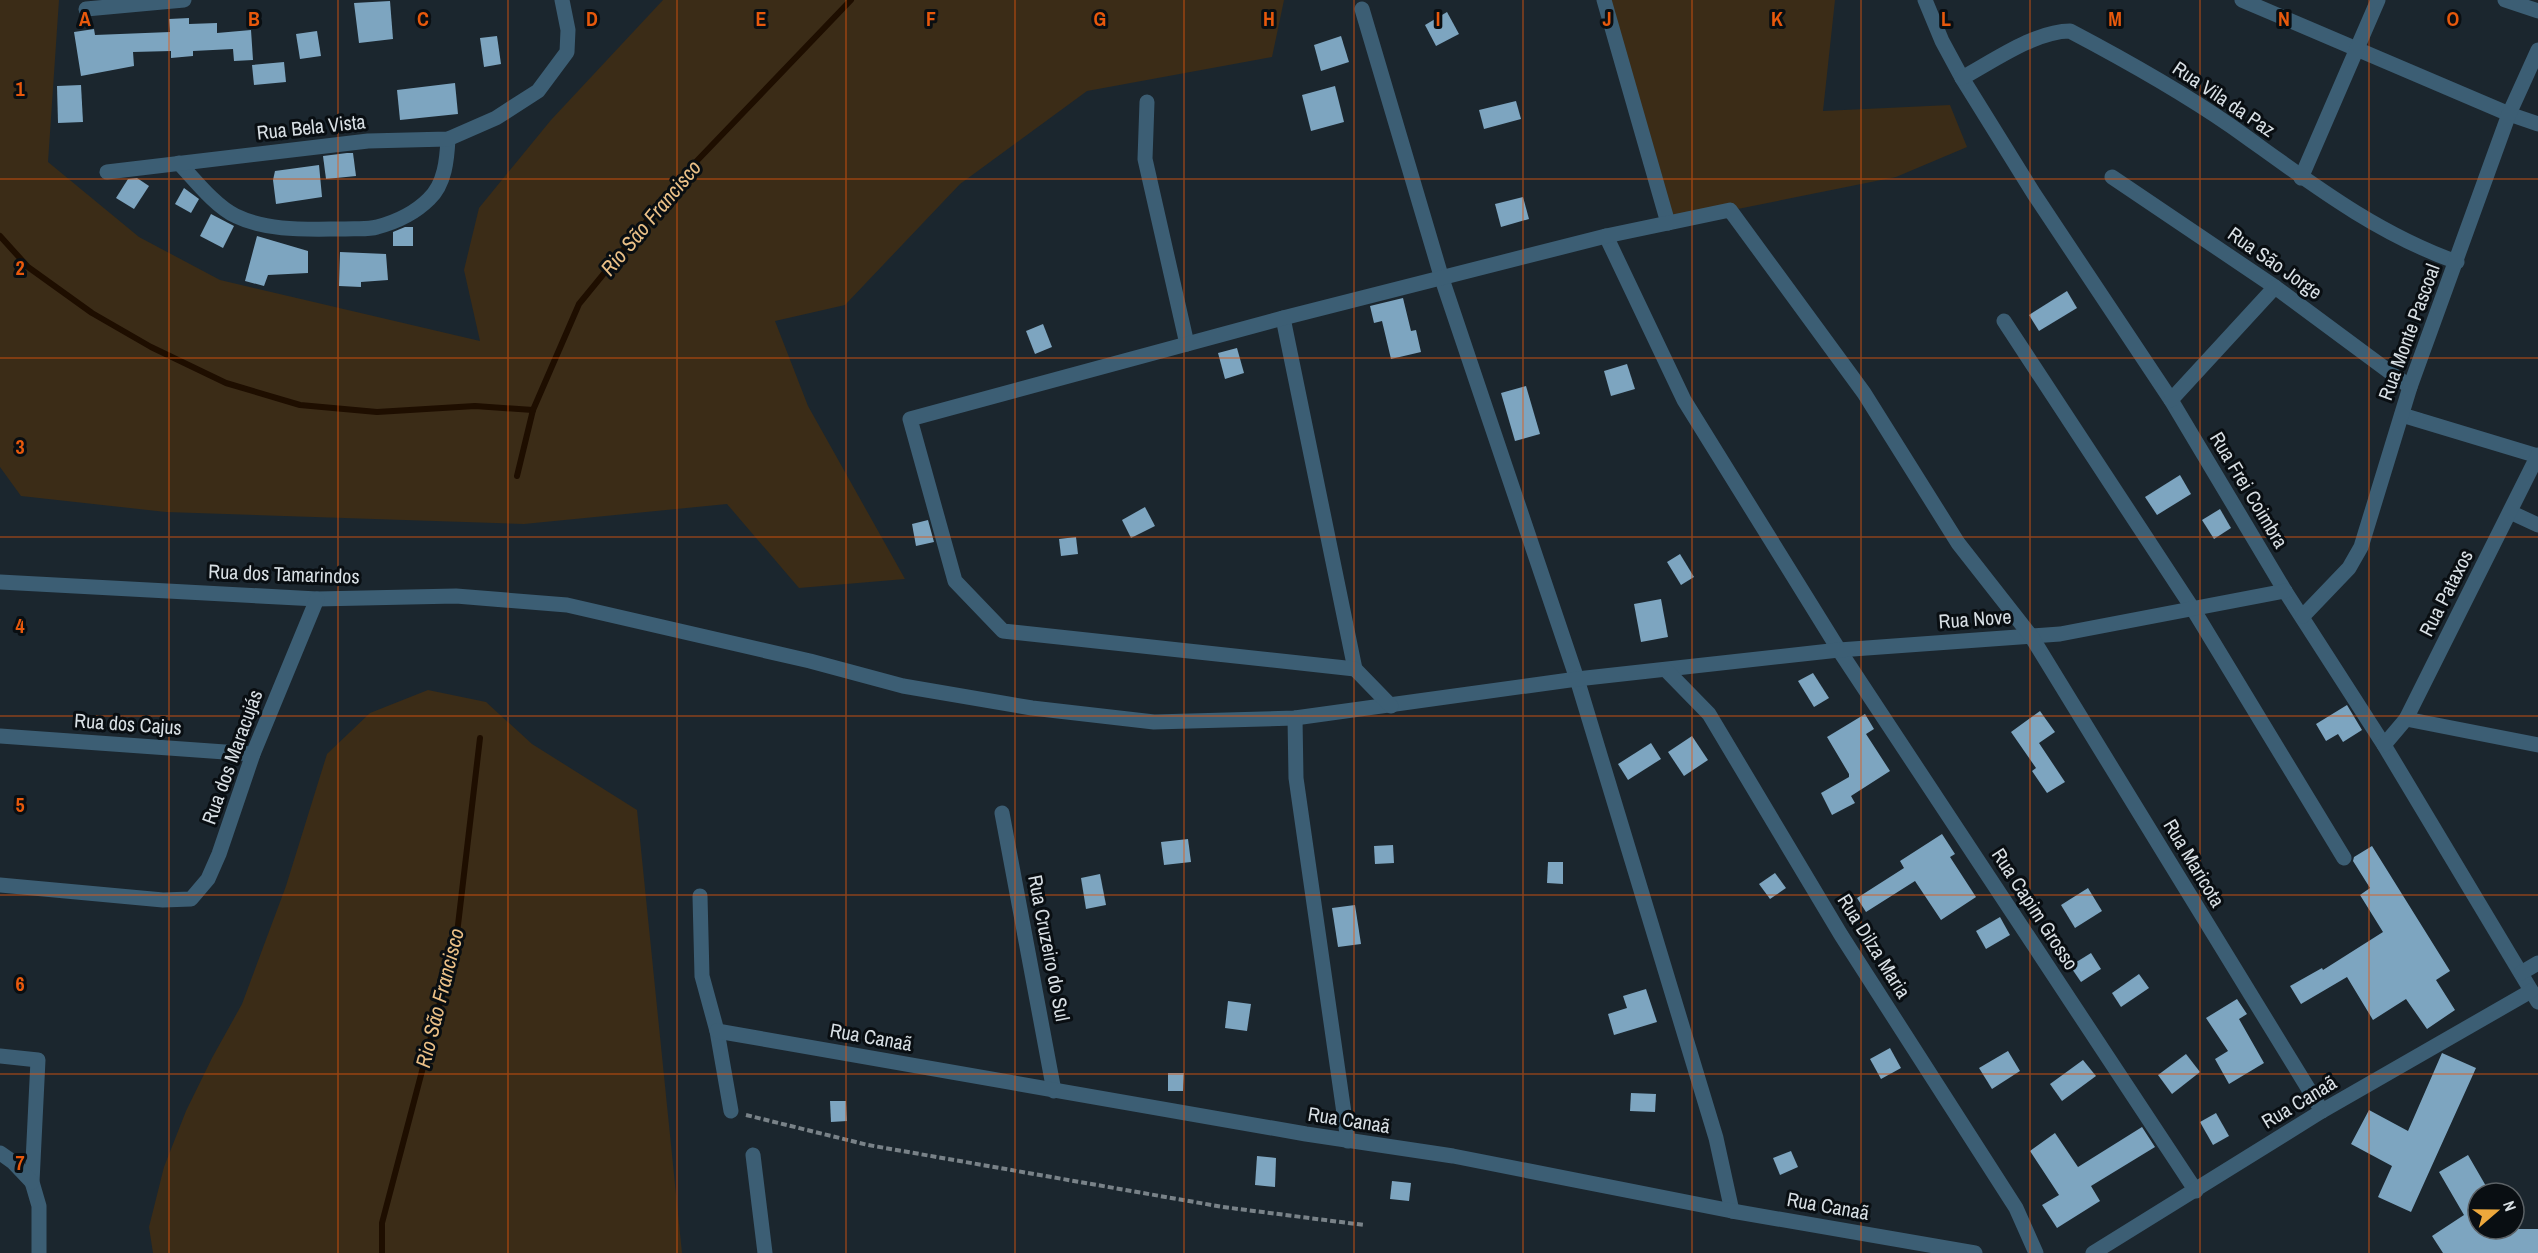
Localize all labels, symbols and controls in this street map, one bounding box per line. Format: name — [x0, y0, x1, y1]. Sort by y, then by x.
text: A — [79, 5, 91, 32]
text: B — [248, 5, 260, 32]
text: C — [417, 5, 429, 32]
text: D — [586, 5, 598, 32]
text: E — [756, 5, 767, 32]
text: F — [926, 5, 936, 32]
text: G — [1094, 5, 1106, 32]
text: H — [1263, 5, 1275, 32]
text: I — [1436, 5, 1440, 32]
text: J — [1602, 5, 1612, 32]
text: K — [1771, 5, 1783, 32]
text: L — [1941, 5, 1951, 32]
text: M — [2108, 5, 2122, 32]
text: N — [2278, 5, 2290, 32]
text: O — [2447, 5, 2460, 32]
street label: Rua Vila da Paz — [2168, 54, 2281, 143]
text: 1 — [15, 75, 25, 102]
street label: Rua Bela Vista — [255, 107, 367, 146]
water label: Rio São Francisco — [594, 154, 708, 282]
street label: Rua São Jorge — [2223, 220, 2328, 305]
text: 2 — [15, 254, 25, 281]
street label: Rua Monte Pascoal — [2371, 260, 2446, 404]
street label: Rua Frei Coimbra — [2204, 427, 2295, 553]
text: 3 — [15, 433, 25, 460]
street label: Rua Pataxos — [2412, 545, 2479, 641]
street label: Rua dos Tamarindos — [208, 557, 360, 590]
street label: Rua Nove — [1938, 602, 2012, 635]
text: 4 — [15, 612, 25, 639]
street label: Rua dos Maracujás — [195, 686, 268, 828]
street label: Rua dos Cajus — [73, 706, 183, 741]
text: 5 — [15, 791, 25, 818]
street label: Rua Maricota — [2158, 814, 2231, 912]
street label: Rua Capim Grosso — [1986, 843, 2085, 975]
street label: Rua Cruzeiro do Sul — [1022, 872, 1077, 1023]
street label: Rua Dilza Maria — [1832, 888, 1917, 1003]
water label: Rio São Francisco — [408, 925, 471, 1071]
text: 6 — [15, 970, 25, 997]
street label: Rua Canaã — [828, 1016, 914, 1057]
street label: Rua Canaã — [2256, 1069, 2341, 1135]
street label: Rua Canaã — [1306, 1100, 1392, 1139]
text: 7 — [15, 1149, 25, 1176]
north arrow — [2466, 1181, 2526, 1241]
street label: Rua Canaã — [1785, 1185, 1871, 1226]
text: N — [2498, 1198, 2522, 1214]

